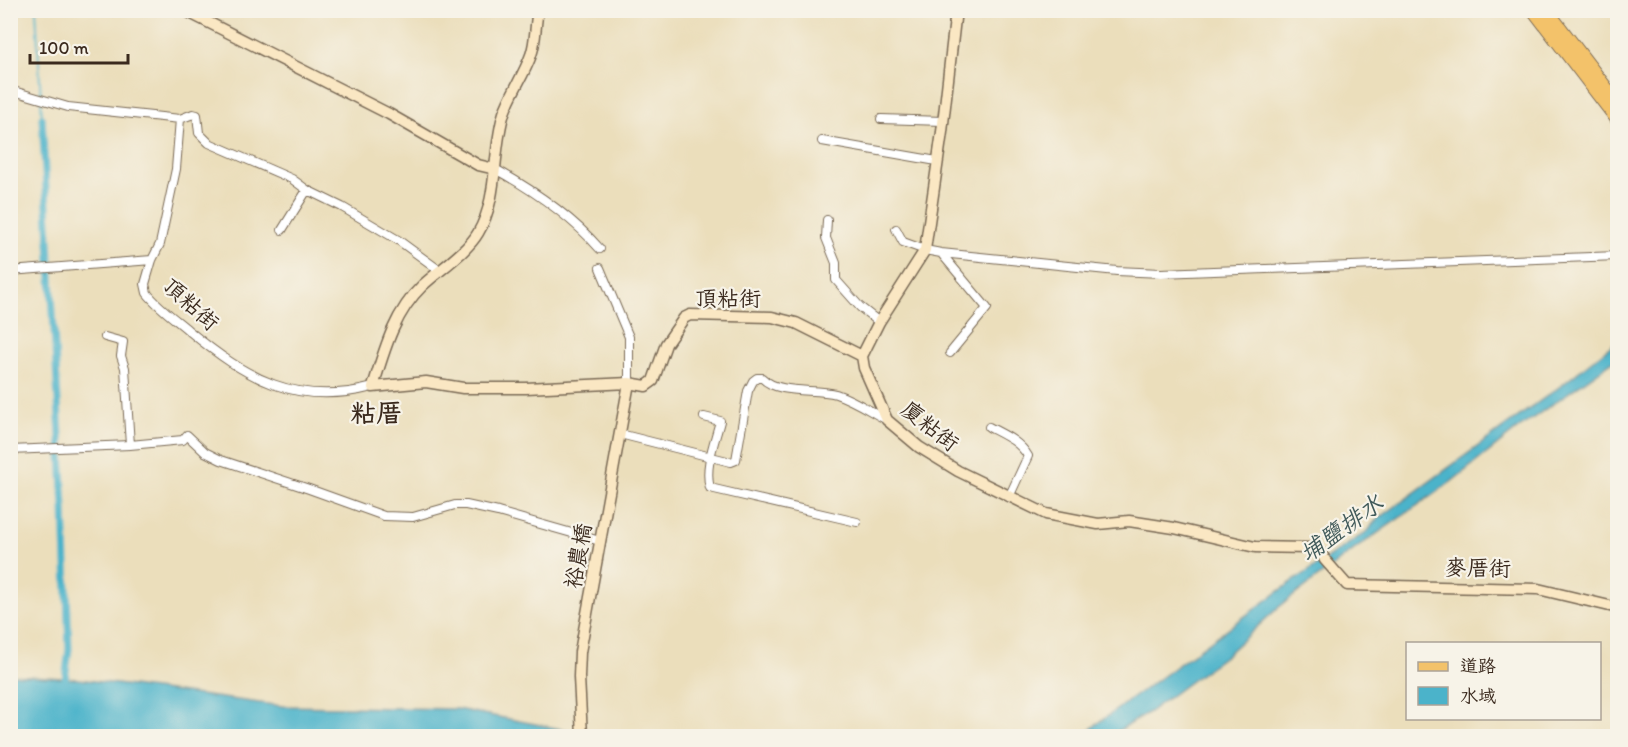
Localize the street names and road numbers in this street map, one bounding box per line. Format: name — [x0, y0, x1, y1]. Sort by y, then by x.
street label: 頂粘街 — [157, 272, 225, 336]
street label: 頂粘街 — [695, 285, 761, 312]
street label: 廈粘街 — [896, 395, 964, 457]
street label: 裕農橋 — [559, 521, 597, 591]
street label: 麥厝街 — [1445, 554, 1511, 582]

